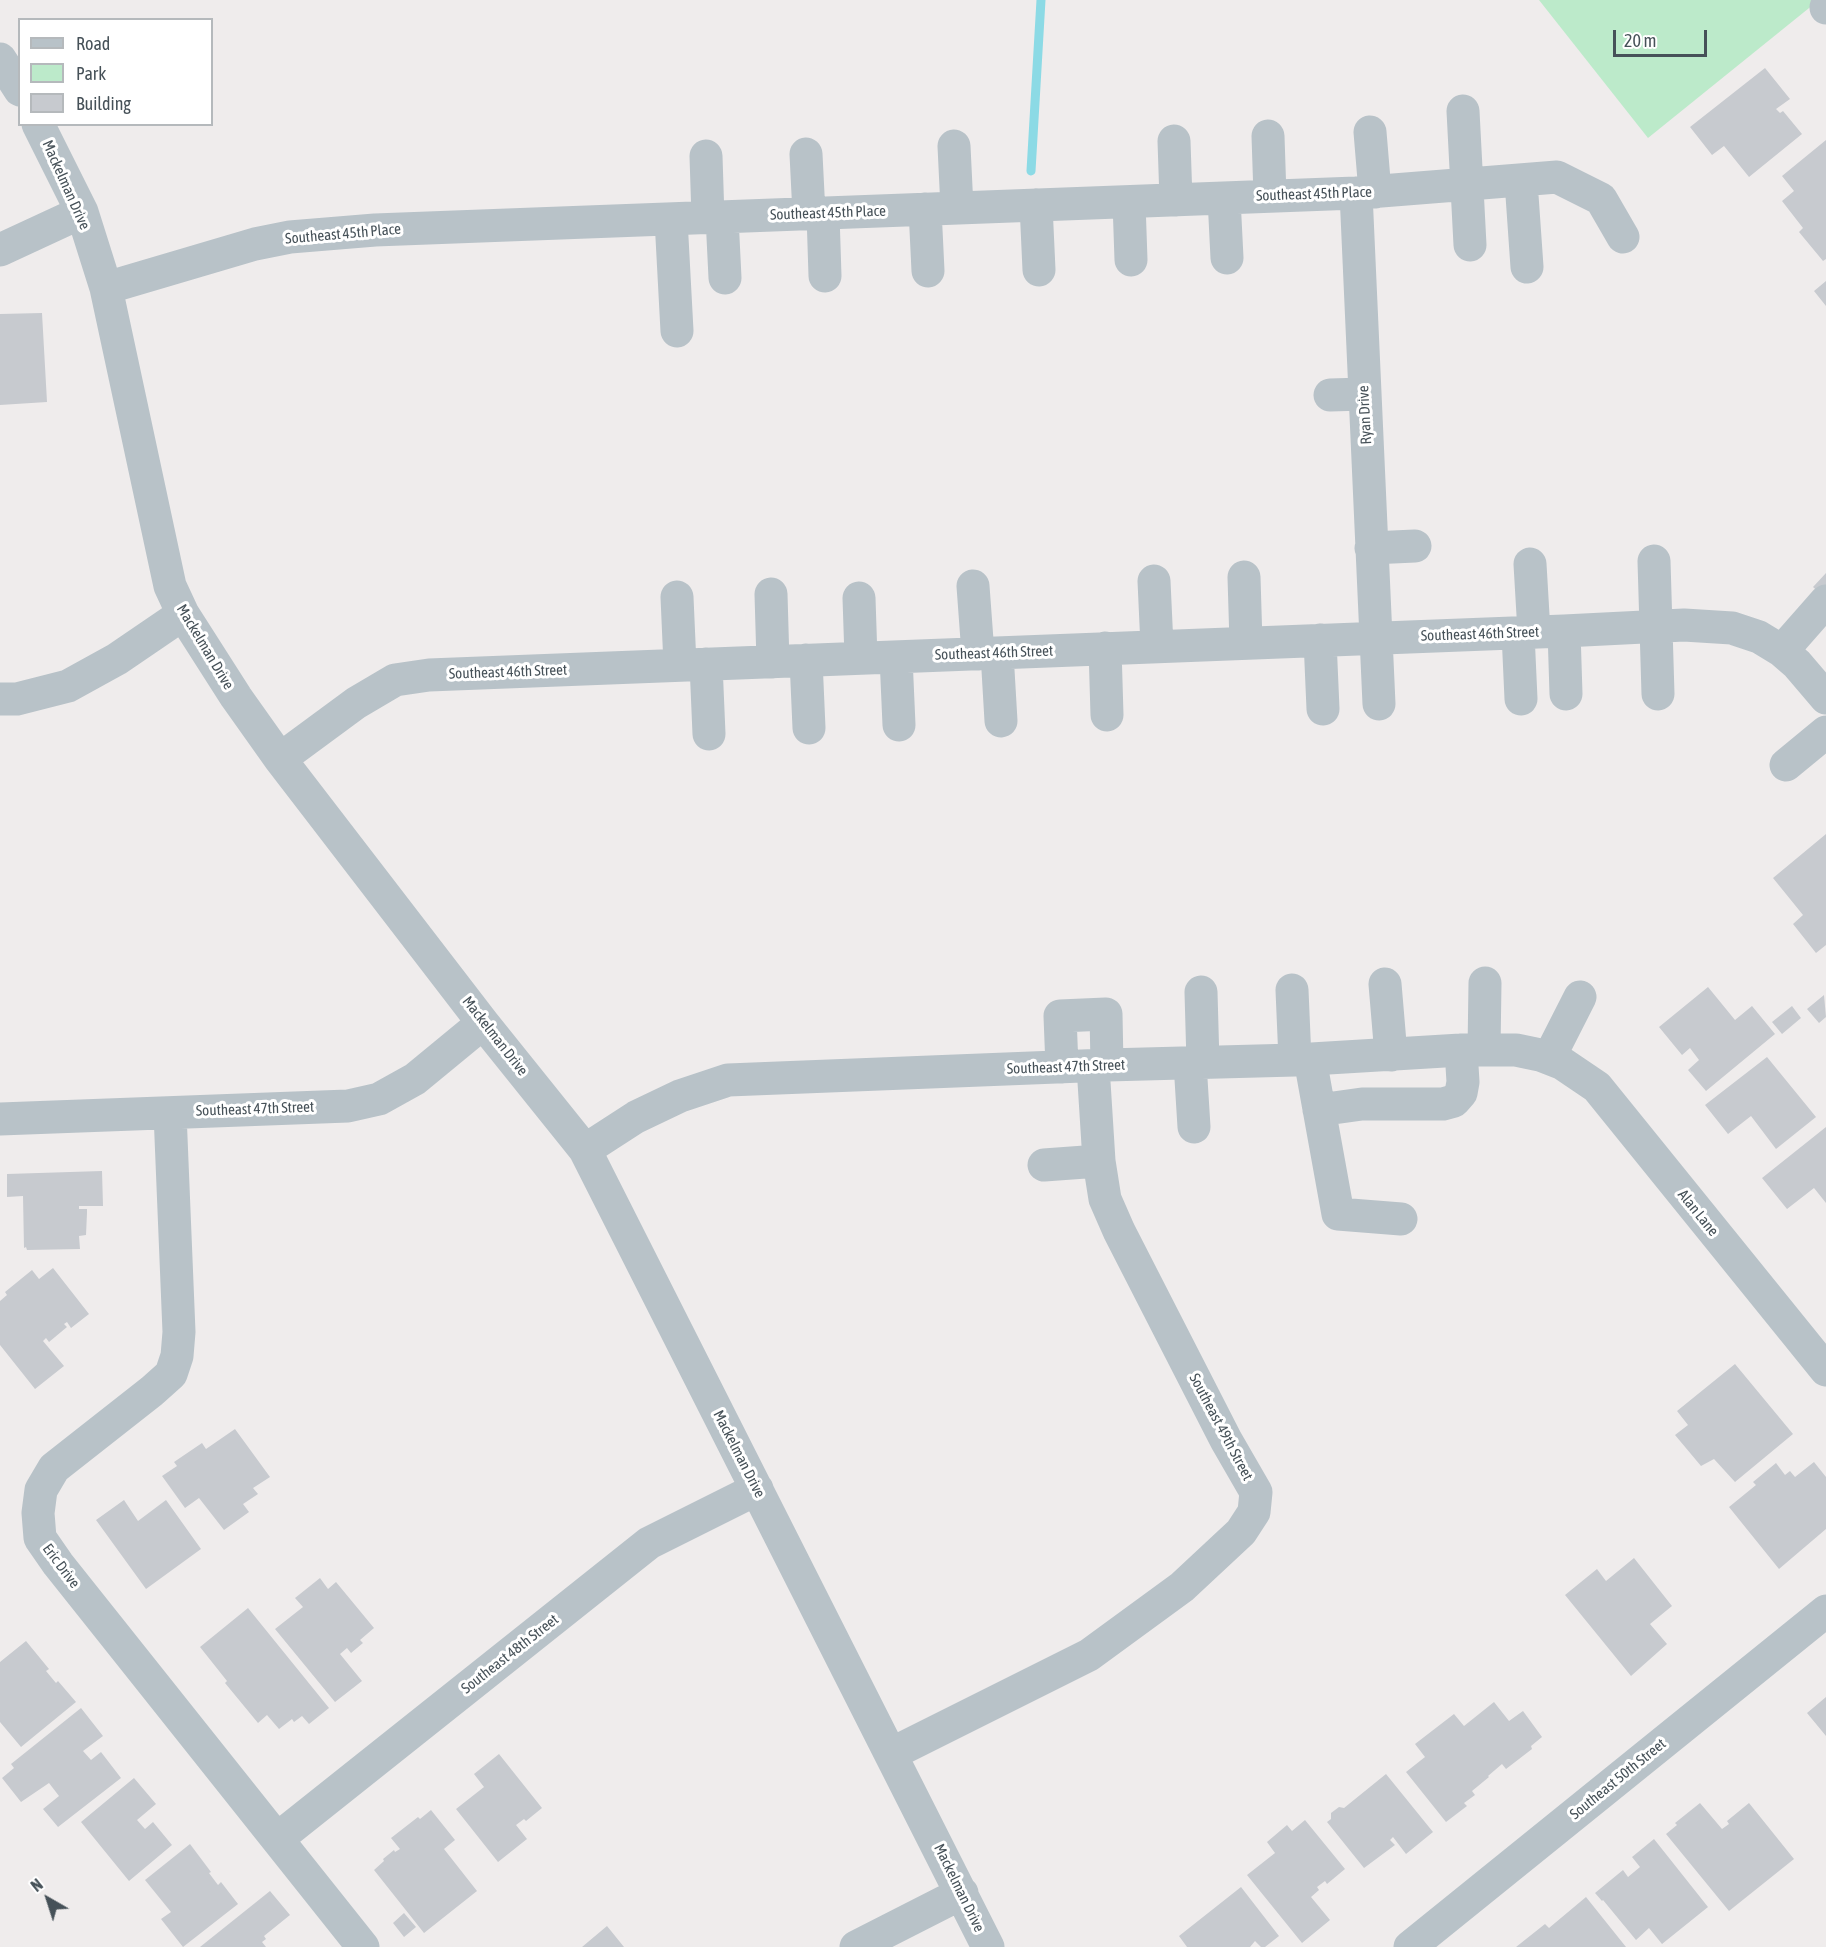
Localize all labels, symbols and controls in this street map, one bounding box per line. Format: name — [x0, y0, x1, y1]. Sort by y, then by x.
legend — [18, 18, 213, 126]
scale bar — [1616, 18, 1710, 56]
text: 20 m — [1624, 30, 1656, 51]
text: Road — [76, 33, 110, 54]
text: Park — [76, 63, 106, 84]
text: Building — [76, 93, 131, 114]
street label: Mackelman Drive — [38, 138, 94, 232]
street label: Southeast 45th Place — [1256, 183, 1372, 205]
street label: Southeast 45th Place — [770, 202, 886, 224]
street label: Southeast 45th Place — [284, 220, 402, 248]
street label: Ryan Drive — [1354, 385, 1376, 445]
street label: Mackelman Drive — [173, 601, 237, 693]
street label: Southeast 46th Street — [1421, 623, 1539, 645]
street label: Southeast 46th Street — [935, 642, 1053, 664]
street label: Southeast 46th Street — [449, 661, 567, 683]
street label: Mackelman Drive — [458, 993, 532, 1079]
street label: Southeast 47th Street — [1007, 1056, 1125, 1078]
street label: Southeast 47th Street — [196, 1098, 314, 1120]
street label: Alan Lane — [1674, 1186, 1722, 1240]
street label: Southeast 49th Street — [1185, 1371, 1257, 1483]
street label: Mackelman Drive — [709, 1407, 769, 1501]
street label: Eric Drive — [38, 1540, 84, 1592]
street label: Southeast 48th Street — [458, 1610, 562, 1698]
street label: Southeast 50th Street — [1566, 1735, 1670, 1823]
street label: Mackelman Drive — [930, 1841, 988, 1935]
north arrow — [18, 1869, 78, 1929]
text: N — [27, 1875, 46, 1895]

